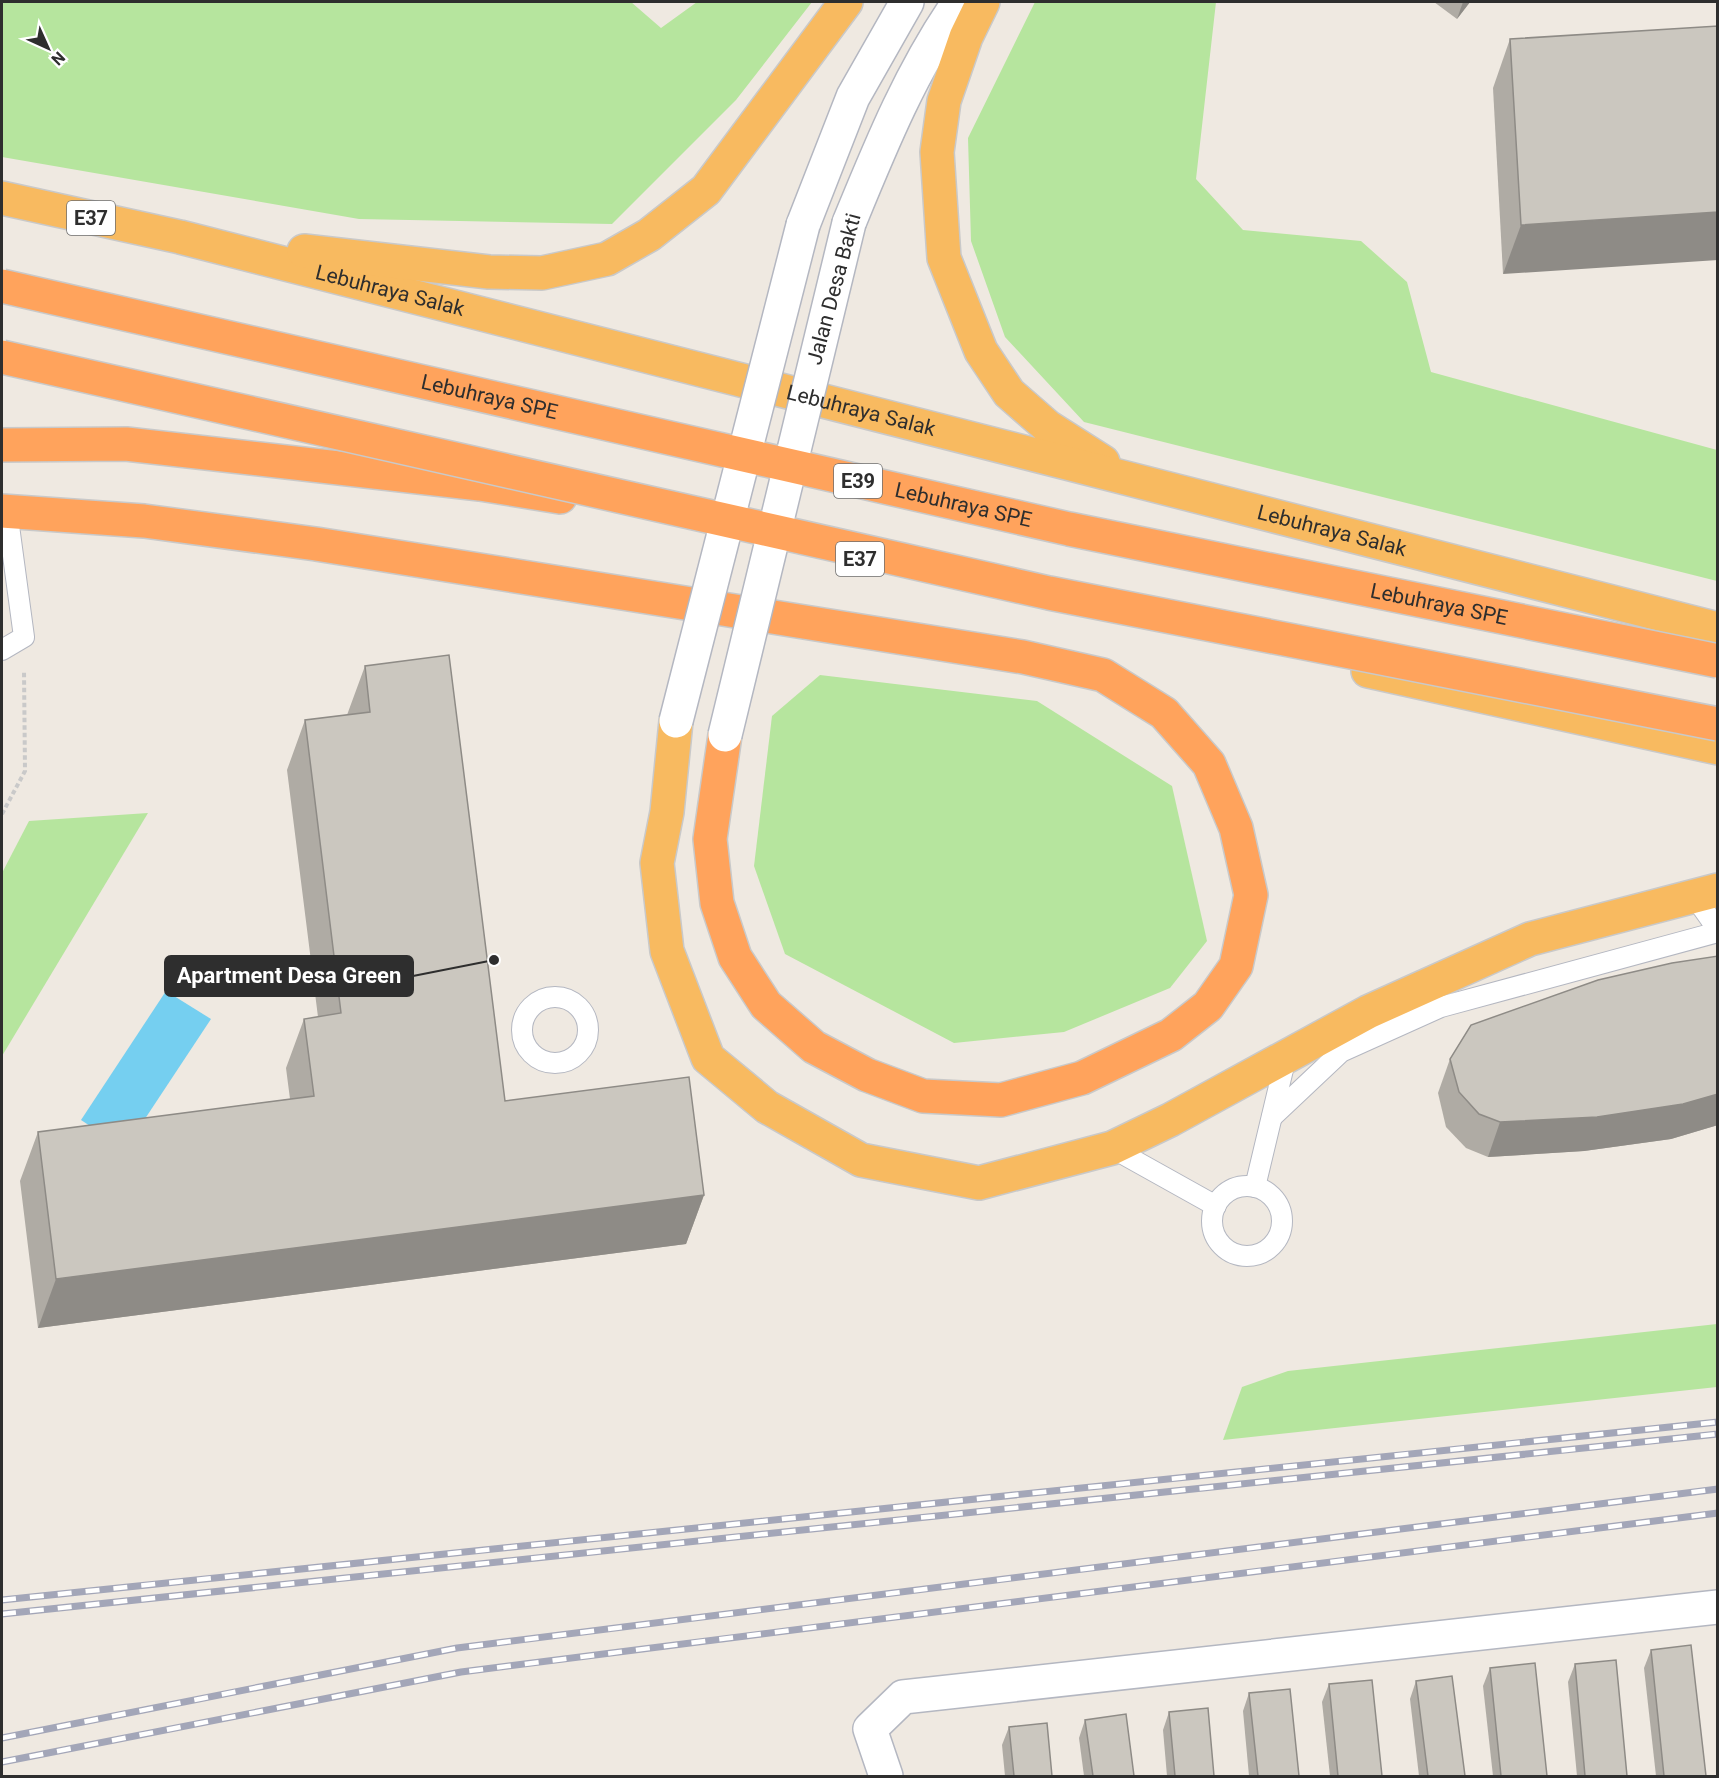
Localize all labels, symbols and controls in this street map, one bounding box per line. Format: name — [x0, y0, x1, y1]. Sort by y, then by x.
north arrow — [18, 18, 78, 78]
text: N — [48, 48, 69, 69]
road number: E37 — [67, 201, 115, 235]
street label: Jalan Desa Bakti — [802, 211, 866, 367]
street label: Lebuhraya Salak — [313, 260, 467, 321]
street label: Lebuhraya SPE — [419, 370, 560, 424]
street label: Lebuhraya Salak — [784, 380, 938, 441]
road number: E39 — [834, 464, 882, 498]
street label: Lebuhraya SPE — [893, 478, 1034, 532]
street label: Lebuhraya Salak — [1255, 500, 1409, 561]
road number: E37 — [836, 542, 884, 576]
street label: Lebuhraya SPE — [1368, 579, 1510, 630]
callout: Apartment Desa Green — [165, 956, 413, 996]
text: Apartment Desa Green — [177, 963, 401, 988]

